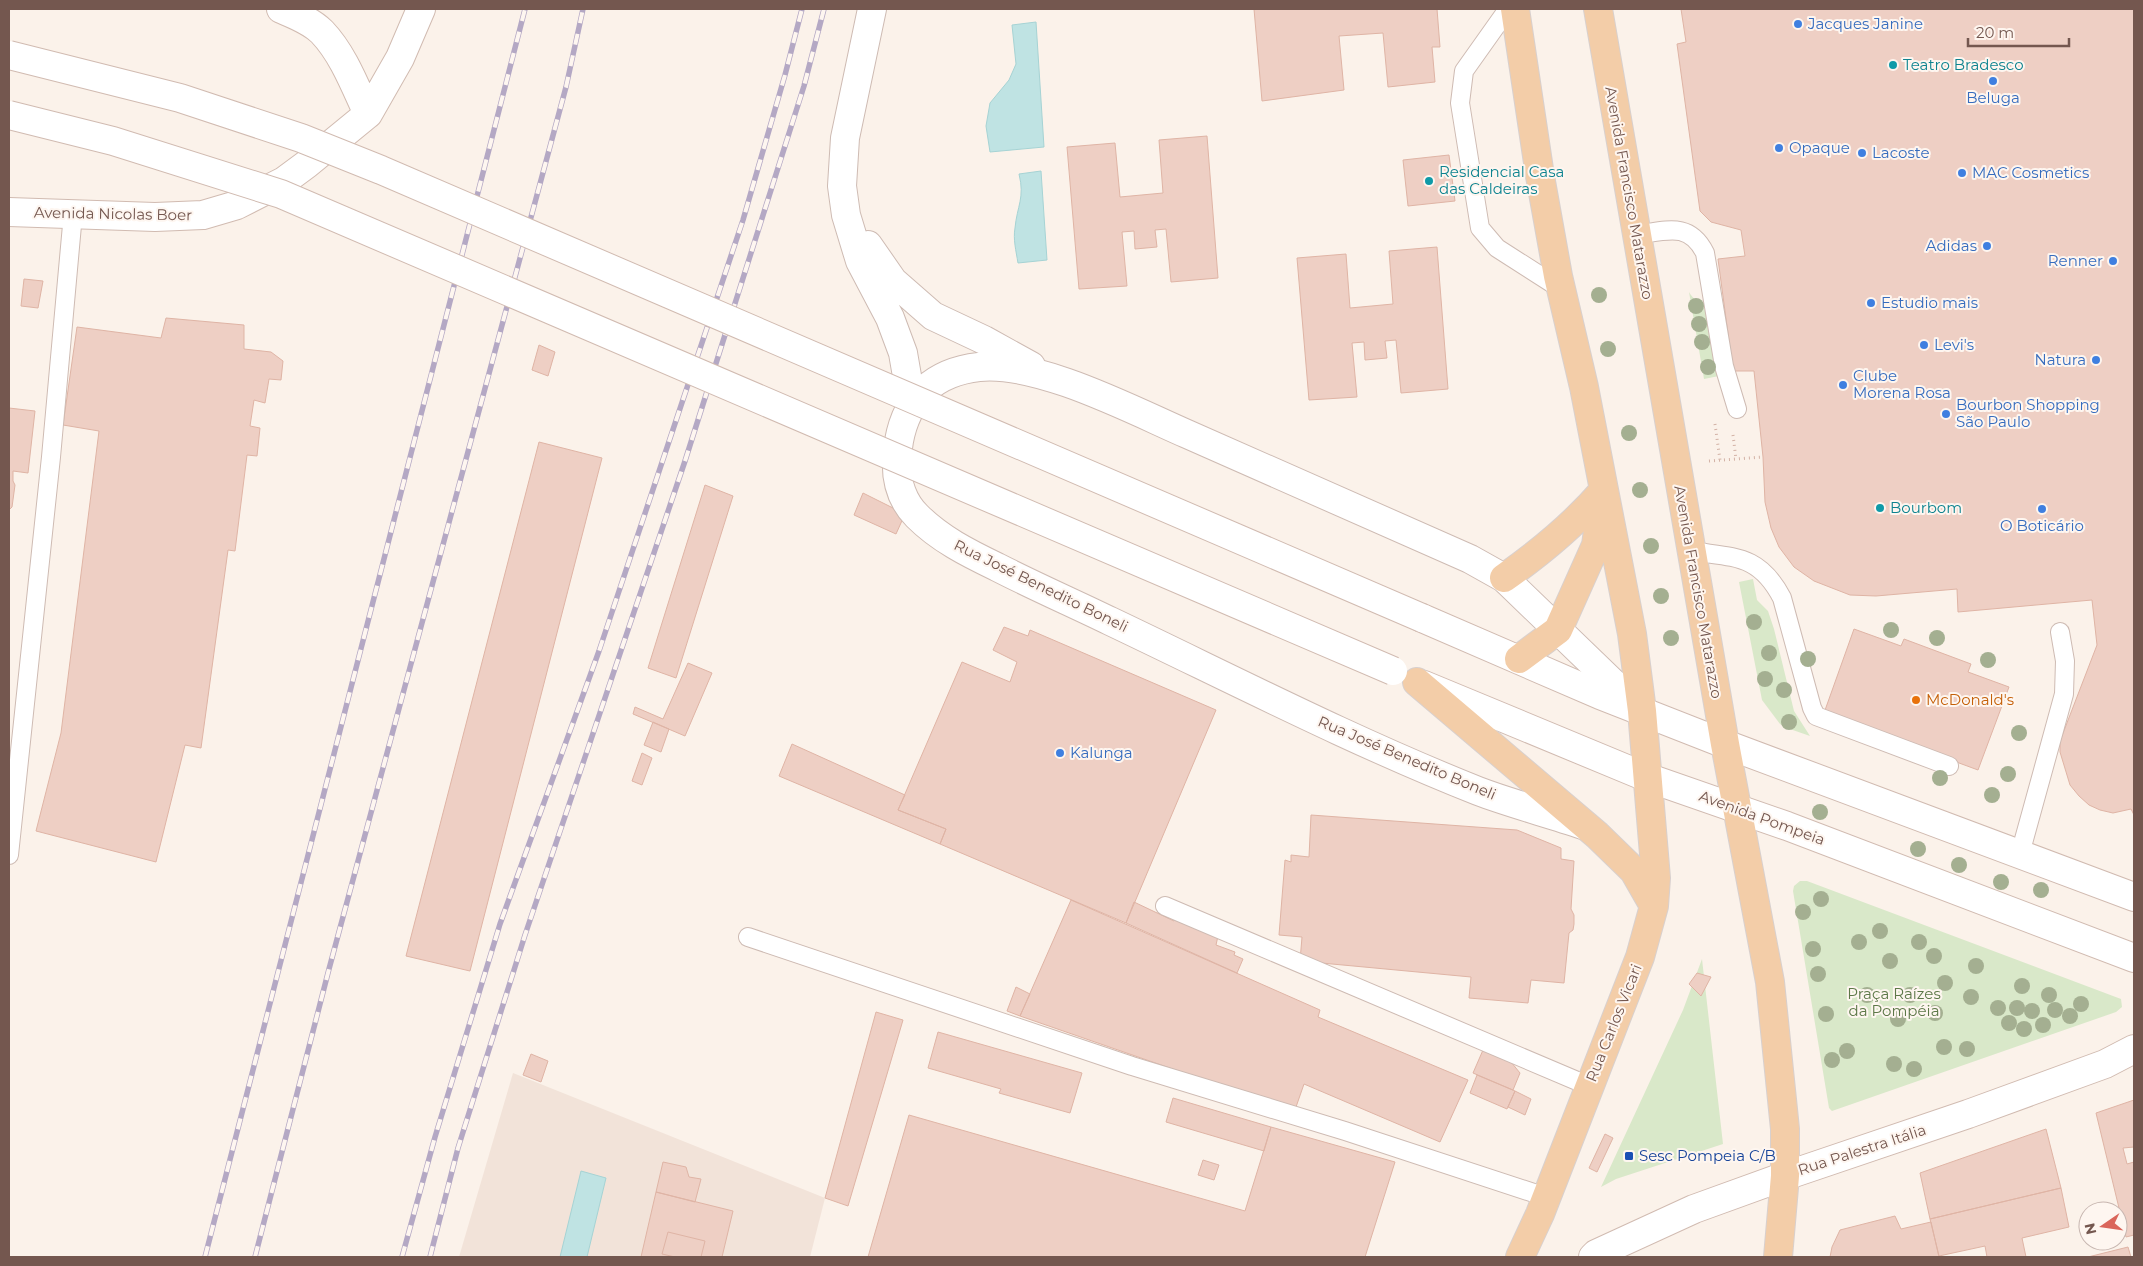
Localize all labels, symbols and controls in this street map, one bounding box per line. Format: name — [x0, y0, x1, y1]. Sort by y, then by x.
place label: Jacques Janine — [1807, 14, 1923, 33]
scale bar — [1968, 15, 2069, 47]
marker: Jacques Janine — [1792, 18, 1804, 30]
text: 20 m — [1976, 23, 2014, 42]
place label: Teatro Bradesco — [1903, 55, 2024, 74]
marker: Teatro Bradesco — [1887, 59, 1899, 71]
marker: Beluga — [1987, 75, 1999, 87]
street label: Avenida Francisco Matarazzo — [1601, 85, 1658, 301]
place label: Beluga — [1966, 88, 2020, 107]
place label: Opaque — [1789, 138, 1850, 157]
marker: Opaque — [1773, 142, 1785, 154]
place label: Lacoste — [1872, 143, 1930, 162]
marker: Lacoste — [1856, 147, 1868, 159]
place label: Residencial Casa das Caldeiras — [1439, 162, 1564, 198]
place label: MAC Cosmetics — [1972, 163, 2089, 182]
marker: MAC Cosmetics — [1956, 167, 1968, 179]
marker: Residencial Casa das Caldeiras — [1423, 175, 1435, 187]
street label: Avenida Nicolas Boer — [34, 203, 192, 224]
place label: Adidas — [1926, 236, 1977, 255]
marker: Adidas — [1981, 240, 1993, 252]
place label: Renner — [2048, 251, 2103, 270]
marker: Renner — [2107, 255, 2119, 267]
place label: Estudio mais — [1881, 293, 1978, 312]
marker: Estudio mais — [1865, 297, 1877, 309]
place label: Levi's — [1934, 335, 1974, 354]
marker: Levi's — [1918, 339, 1930, 351]
place label: Natura — [2035, 350, 2086, 369]
marker: Natura — [2090, 354, 2102, 366]
place label: Clube Morena Rosa — [1853, 366, 1951, 402]
marker: Clube Morena Rosa — [1837, 379, 1849, 391]
place label: Bourbon Shopping São Paulo — [1956, 395, 2100, 431]
marker: Bourbon Shopping São Paulo — [1940, 408, 1952, 420]
street label: Avenida Francisco Matarazzo — [1670, 484, 1727, 700]
place label: Bourbom — [1890, 498, 1962, 517]
marker: Bourbom — [1874, 502, 1886, 514]
marker: O Boticário — [2036, 503, 2048, 515]
place label: O Boticário — [2000, 516, 2084, 535]
street label: Rua José Benedito Boneli — [951, 535, 1132, 636]
place label: McDonald's — [1926, 690, 2014, 709]
marker: McDonald's — [1910, 694, 1922, 706]
street label: Rua José Benedito Boneli — [1315, 711, 1499, 804]
place label: Kalunga — [1070, 743, 1133, 762]
marker: Kalunga — [1054, 747, 1066, 759]
street label: Avenida Pompeia — [1697, 786, 1828, 849]
street label: Rua Carlos Vicari — [1581, 961, 1646, 1084]
park label: Praça Raízes da Pompéia — [1847, 984, 1941, 1020]
street label: Rua Palestra Itália — [1795, 1120, 1928, 1179]
place label: Sesc Pompeia C/B — [1639, 1146, 1776, 1165]
marker: Sesc Pompeia C/B — [1623, 1150, 1635, 1162]
north arrow — [2078, 1201, 2128, 1251]
text: N — [2080, 1221, 2100, 1236]

